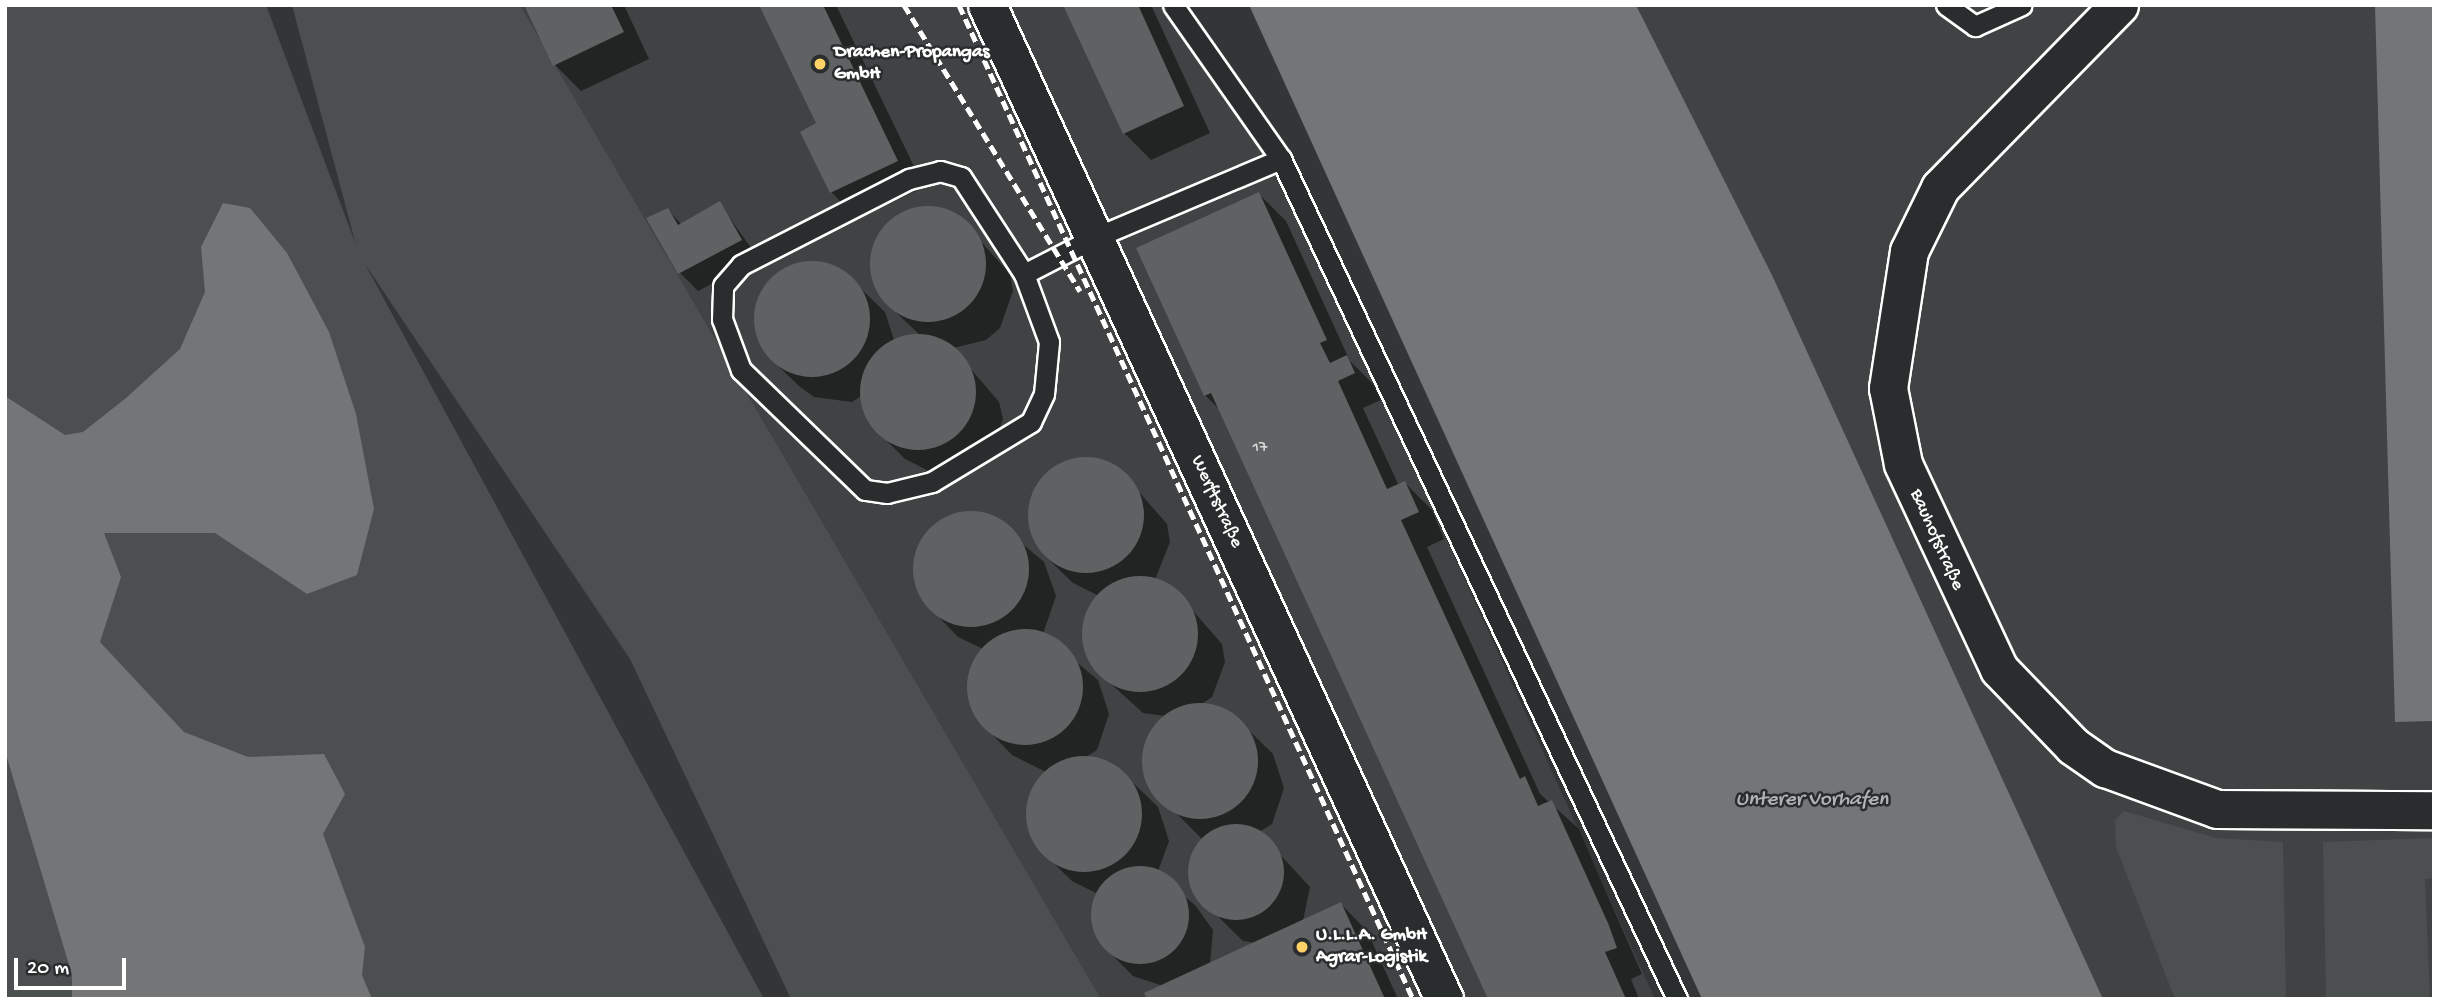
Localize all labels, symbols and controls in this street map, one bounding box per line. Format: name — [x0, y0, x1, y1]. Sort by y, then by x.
place label: Drachen-Propangas GmbH — [834, 42, 989, 86]
marker: Drachen-Propangas GmbH — [812, 56, 828, 72]
house number: 17 — [1253, 439, 1267, 459]
street label: Werftstraße — [1185, 452, 1247, 552]
street label: Bauhofstraße — [1904, 486, 1968, 594]
water label: Unterer Vorhafen — [1736, 788, 1888, 814]
place label: U.L.L.A. GmbH Agrar-Logistik — [1316, 925, 1427, 969]
marker: U.L.L.A. GmbH Agrar-Logistik — [1294, 939, 1310, 955]
scale bar — [18, 944, 130, 988]
text: 20 m — [27, 957, 69, 982]

